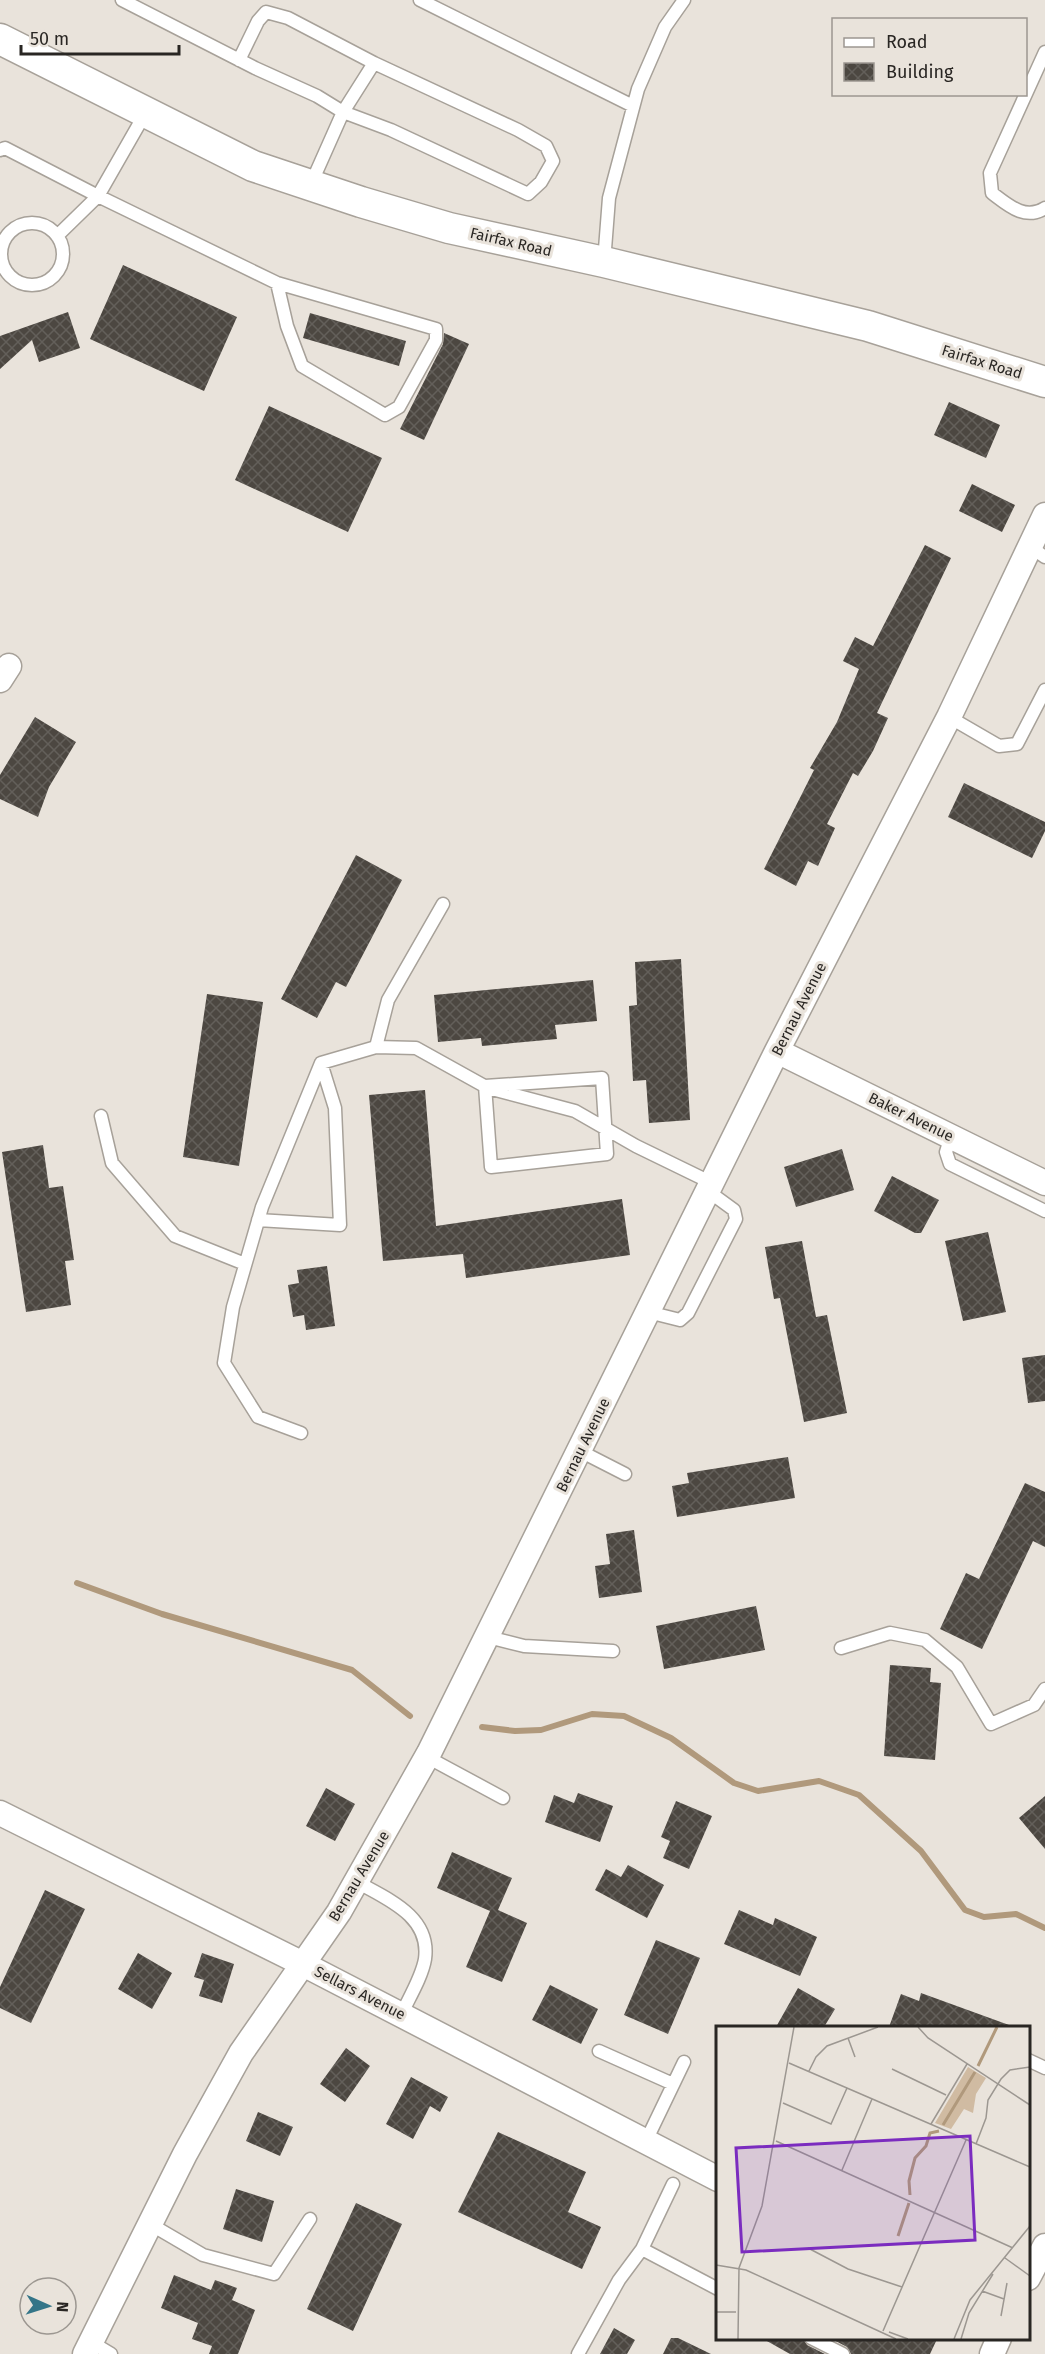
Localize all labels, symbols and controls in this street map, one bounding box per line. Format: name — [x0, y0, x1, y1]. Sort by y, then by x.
scale bar — [21, 18, 178, 56]
legend — [832, 18, 1027, 96]
text: 50 m — [30, 28, 69, 50]
text: Road — [886, 31, 928, 53]
text: Building — [886, 61, 954, 83]
street label: Fairfax Road — [468, 224, 554, 260]
street label: Fairfax Road — [940, 341, 1024, 383]
street label: Bernau Avenue — [768, 959, 830, 1059]
street label: Baker Avenue — [865, 1089, 957, 1145]
street label: Bernau Avenue — [552, 1395, 614, 1495]
street label: Bernau Avenue — [325, 1827, 393, 1925]
street label: Sellars Avenue — [312, 1962, 408, 2024]
inset map — [716, 2026, 1030, 2339]
north arrow — [18, 2276, 78, 2336]
text: N — [53, 2301, 72, 2313]

